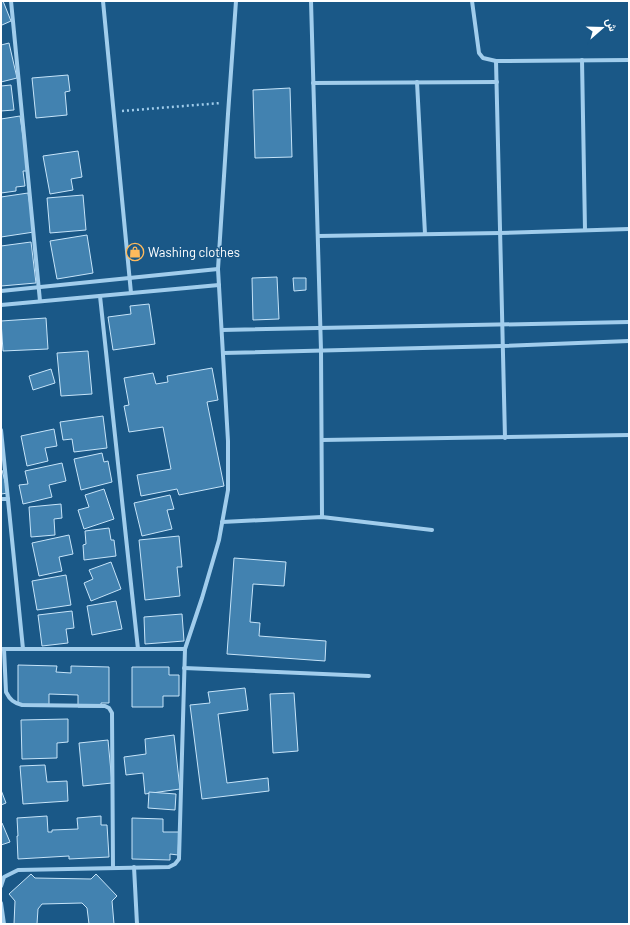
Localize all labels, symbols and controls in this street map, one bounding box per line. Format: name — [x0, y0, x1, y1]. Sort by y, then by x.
north arrow — [582, 8, 622, 48]
text: ش — [603, 16, 620, 33]
shop icon: Washing clothes — [125, 242, 145, 262]
place label: Washing clothes — [148, 244, 240, 260]

